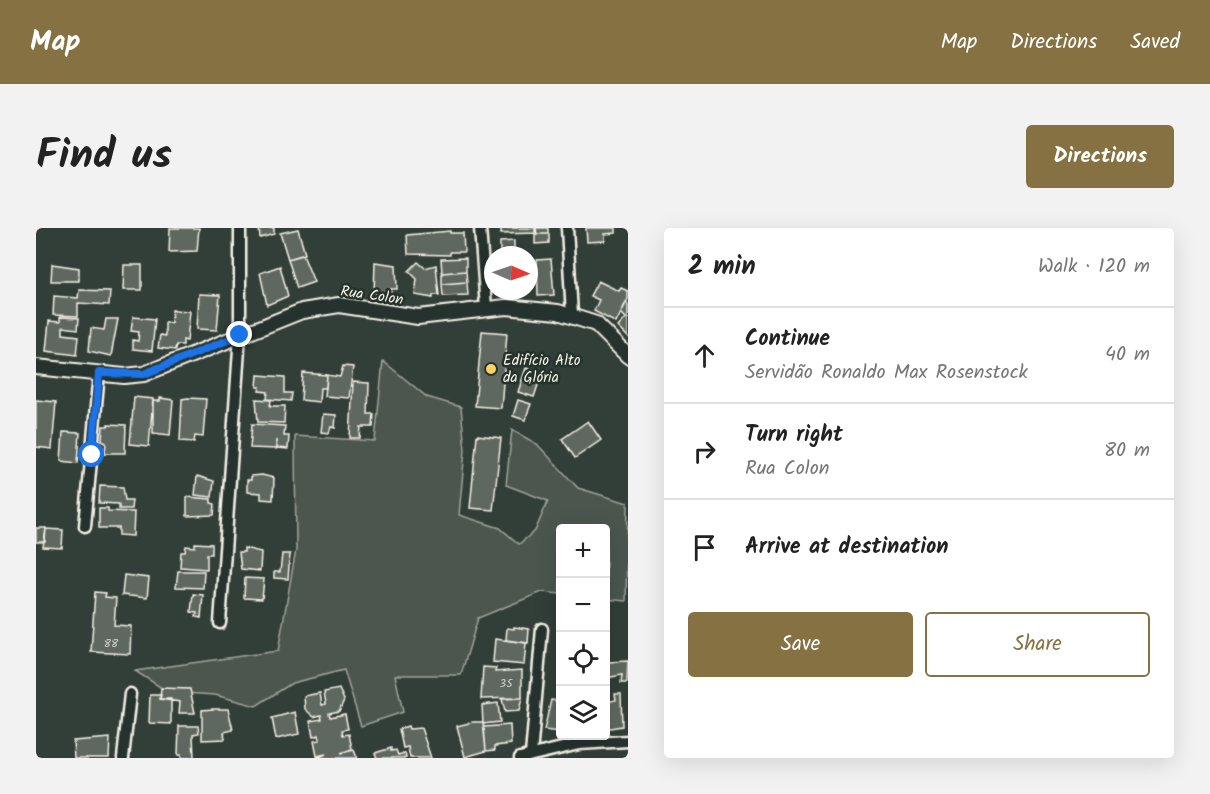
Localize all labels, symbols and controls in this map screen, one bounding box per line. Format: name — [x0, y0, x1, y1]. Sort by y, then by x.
text: Map — [30, 20, 81, 65]
text: Map — [941, 26, 977, 59]
text: Directions — [1010, 26, 1097, 59]
text: Saved — [1130, 26, 1180, 59]
text: Find us — [36, 123, 172, 190]
button: Directions — [1026, 125, 1174, 188]
north arrow — [484, 246, 538, 300]
text: 2 min — [688, 246, 756, 288]
text: Walk · 120 m — [1038, 251, 1150, 283]
street label: Rua Colon — [339, 280, 405, 312]
route end — [226, 321, 252, 347]
text: Continue — [745, 322, 830, 357]
icon: ahead — [688, 339, 721, 372]
text: 40 m — [1105, 339, 1150, 371]
place label: Edifício Alto da Glória — [503, 349, 581, 390]
text: Servidão Ronaldo Max Rosenstock — [745, 357, 1028, 389]
marker: Edifício Alto da Glória — [484, 362, 498, 376]
text: Turn right — [745, 418, 843, 453]
icon: right — [688, 435, 721, 468]
text: 80 m — [1104, 435, 1150, 467]
route start — [78, 441, 104, 467]
text: Rua Colon — [745, 453, 829, 485]
map controls — [556, 524, 610, 740]
button: + — [556, 524, 610, 578]
text: Arrive at destination — [745, 530, 948, 565]
icon: arrive — [688, 531, 721, 564]
button: − — [556, 578, 610, 632]
button: Save — [688, 612, 913, 677]
button: Share — [925, 612, 1150, 677]
button: locate — [556, 632, 610, 686]
house number: 88 — [104, 634, 119, 653]
house number: 35 — [499, 674, 514, 693]
button: layers — [556, 686, 610, 740]

